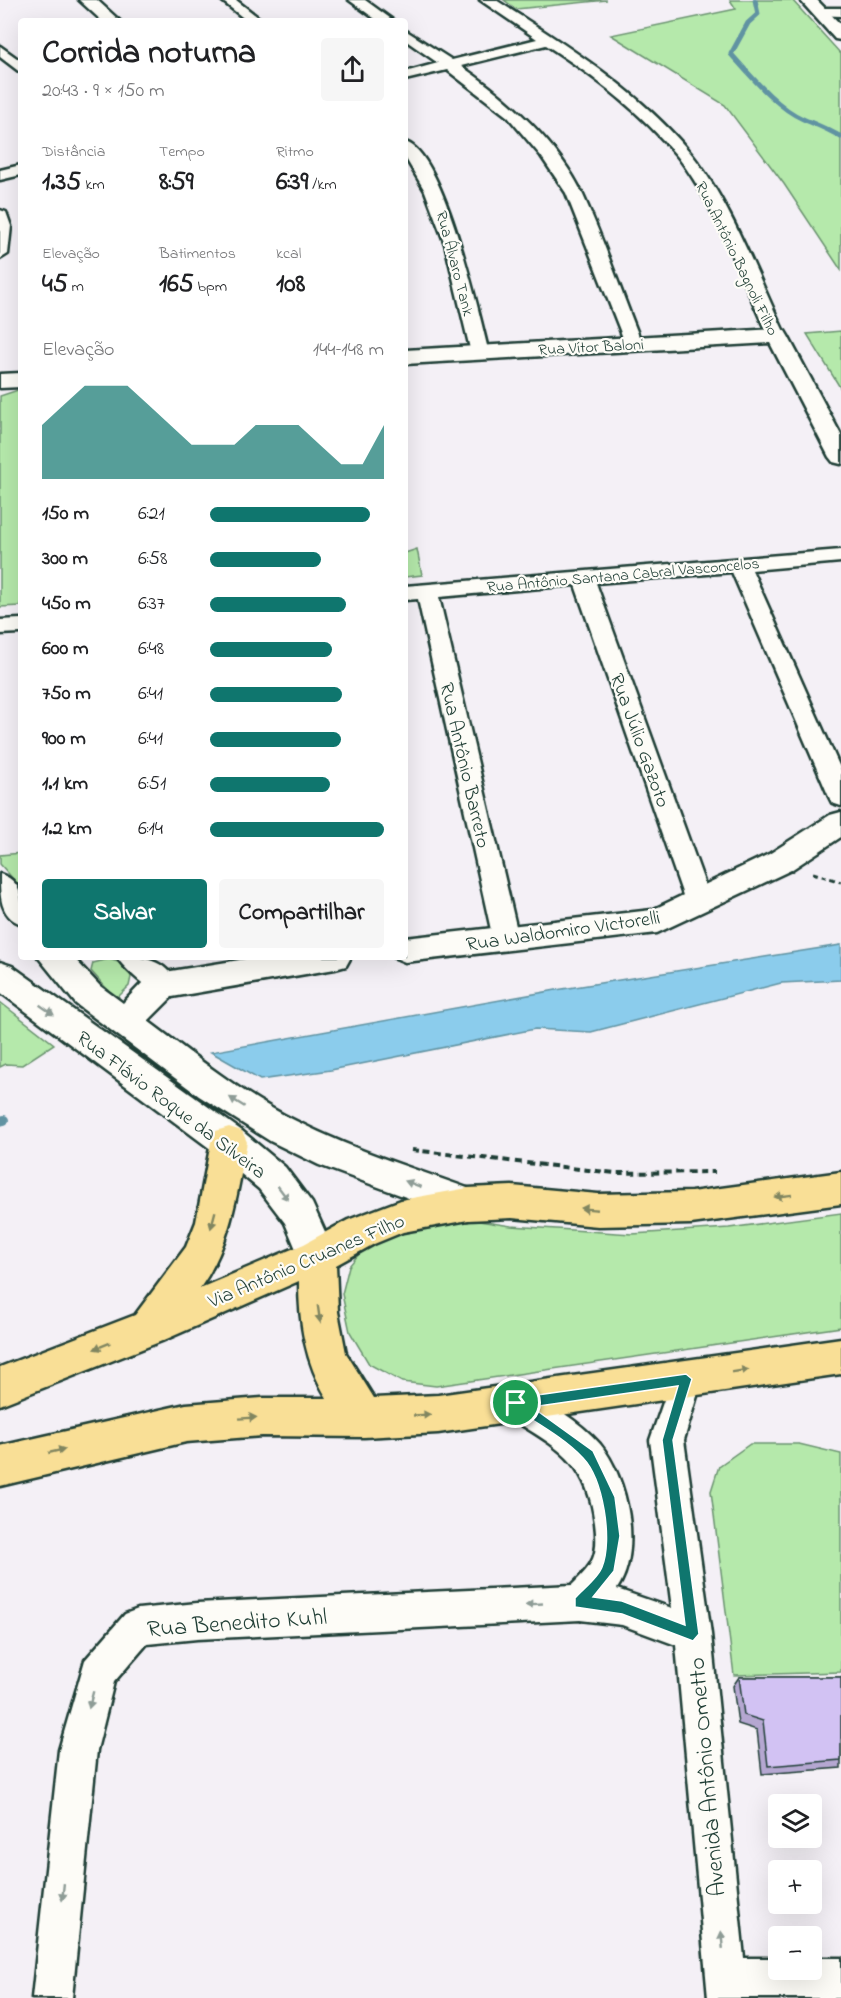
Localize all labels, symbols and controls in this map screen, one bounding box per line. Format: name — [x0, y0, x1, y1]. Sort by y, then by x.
text: Corrida noturna — [42, 30, 256, 78]
button: share — [321, 38, 384, 101]
text: 20:43 · 9 × 150 m — [42, 77, 165, 106]
text: Distância — [42, 140, 105, 164]
text: Tempo — [159, 140, 205, 164]
text: Ritmo — [276, 140, 314, 164]
text: 1.35 — [42, 164, 81, 202]
text: 8:59 — [159, 164, 194, 202]
text: 6:39 — [276, 164, 308, 202]
text: km — [81, 173, 105, 197]
text: /km — [308, 173, 337, 197]
street label: Rua Antônio Bagnoli Filho — [688, 178, 784, 340]
street label: Rua Álvaro Tank — [429, 208, 480, 320]
text: Elevação — [42, 242, 100, 266]
text: Batimentos — [159, 242, 236, 266]
text: kcal — [276, 242, 301, 266]
text: 45 — [42, 266, 68, 304]
text: 165 — [159, 266, 194, 304]
text: 108 — [276, 266, 305, 304]
text: m — [68, 275, 84, 299]
text: bpm — [194, 275, 227, 299]
street label: Rua Vítor Baloni — [538, 333, 645, 363]
text: Elevação — [42, 336, 114, 365]
text: 144–148 m — [313, 336, 384, 365]
text: 150 m — [42, 500, 89, 529]
text: 6:21 — [138, 500, 165, 529]
text: 300 m — [42, 545, 88, 574]
text: 6:58 — [138, 545, 167, 574]
street label: Rua Antônio Santana Cabral Vasconcelos — [486, 552, 761, 600]
text: 450 m — [42, 590, 91, 619]
text: 6:37 — [138, 590, 165, 619]
text: 600 m — [42, 635, 89, 664]
text: 6:48 — [138, 635, 164, 664]
street label: Rua Júlio Gazoto — [601, 670, 676, 812]
text: 750 m — [42, 680, 91, 709]
text: 6:41 — [138, 680, 163, 709]
street label: Rua Antônio Barreto — [430, 680, 497, 851]
text: 900 m — [42, 725, 86, 754]
text: 6:41 — [138, 725, 163, 754]
text: 1.1 km — [42, 770, 88, 799]
text: 6:51 — [138, 770, 166, 799]
text: 1.2 km — [42, 815, 92, 844]
text: 6:14 — [138, 815, 163, 844]
button: Salvar — [42, 879, 207, 948]
button: Compartilhar — [219, 879, 384, 948]
street label: Rua Waldomiro Victorelli — [464, 904, 662, 960]
one-way arrow — [38, 1004, 54, 1016]
street label: Rua Flávio Roque da Silveira — [69, 1025, 272, 1187]
one-way arrow — [229, 1097, 245, 1108]
one-way arrow — [404, 1179, 422, 1188]
one-way arrow — [277, 1186, 289, 1201]
one-way arrow — [773, 1191, 792, 1201]
one-way arrow — [579, 1205, 598, 1214]
street label: Via Antônio Cruanes Filho — [203, 1208, 410, 1317]
one-way arrow — [208, 1211, 218, 1229]
one-way arrow — [315, 1305, 324, 1324]
one-way arrow — [93, 1342, 111, 1351]
one-way arrow — [730, 1366, 749, 1375]
pin — [490, 1377, 541, 1428]
icon: arrive — [499, 1386, 532, 1419]
one-way arrow — [412, 1410, 431, 1419]
one-way arrow — [239, 1413, 258, 1423]
one-way arrow — [47, 1446, 66, 1456]
one-way arrow — [525, 1600, 544, 1609]
street label: Rua Benedito Kuhl — [146, 1601, 328, 1648]
street label: Avenida Antônio Ometto — [681, 1656, 736, 1898]
one-way arrow — [86, 1690, 96, 1709]
map controls — [768, 1794, 822, 1980]
button: layers — [768, 1794, 822, 1848]
button: + — [768, 1860, 822, 1914]
one-way arrow — [58, 1883, 68, 1902]
button: − — [768, 1926, 822, 1980]
one-way arrow — [717, 1930, 727, 1949]

